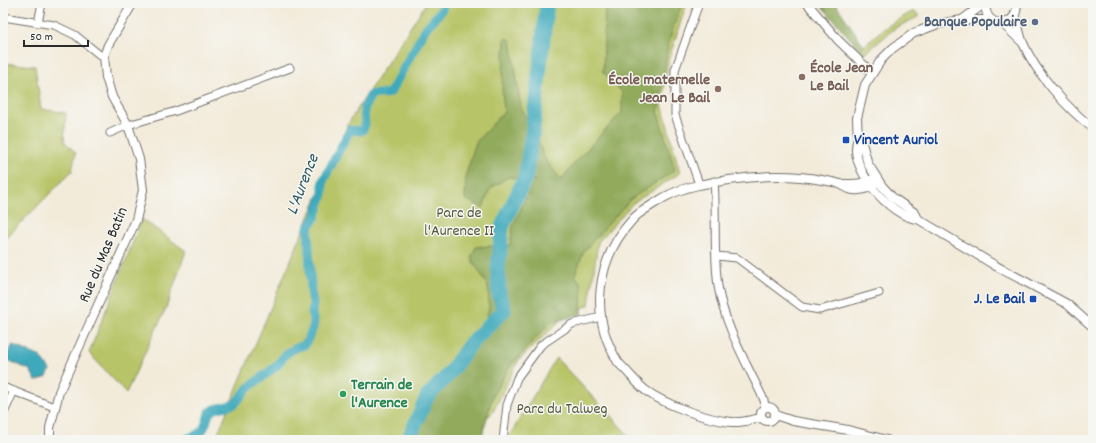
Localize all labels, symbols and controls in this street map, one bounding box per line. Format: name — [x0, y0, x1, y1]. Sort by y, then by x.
place label: Banque Populaire — [924, 11, 1027, 34]
marker: Banque Populaire — [1030, 17, 1040, 27]
scale bar — [24, 22, 88, 48]
text: 50 m — [30, 29, 53, 46]
place label: École Jean Le Bail — [810, 57, 873, 98]
place label: École maternelle Jean Le Bail — [608, 69, 710, 110]
marker: École Jean Le Bail — [797, 72, 807, 82]
marker: École maternelle Jean Le Bail — [713, 84, 723, 94]
place label: Vincent Auriol — [854, 129, 938, 152]
marker: Vincent Auriol — [841, 135, 851, 145]
water label: L'Aurence — [282, 150, 327, 219]
park label: Parc de l'Aurence II — [424, 202, 494, 243]
street label: Rue du Mas Batin — [73, 204, 135, 306]
place label: J. Le Bail — [974, 288, 1025, 311]
marker: J. Le Bail — [1028, 294, 1038, 304]
place label: Terrain de l'Aurence — [351, 374, 412, 415]
marker: Terrain de l'Aurence — [338, 389, 348, 399]
park label: Parc du Talweg — [517, 398, 607, 421]

